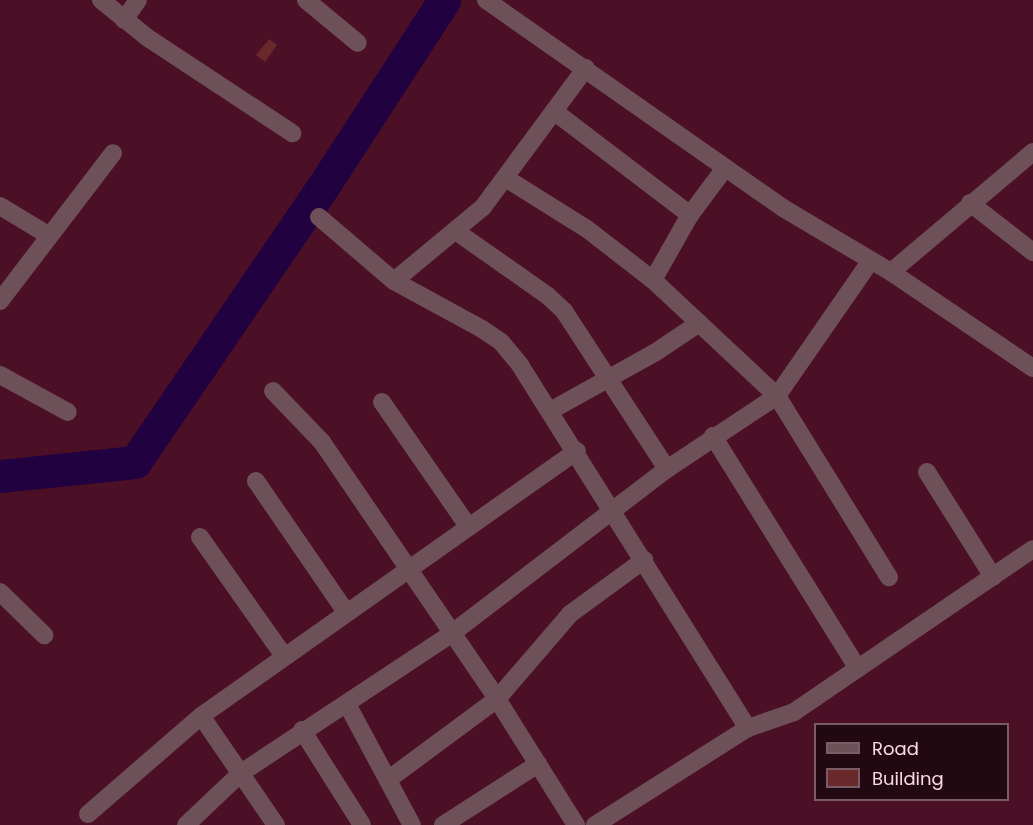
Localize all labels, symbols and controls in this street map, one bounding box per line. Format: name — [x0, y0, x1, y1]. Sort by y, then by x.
legend — [814, 723, 1009, 801]
text: Road — [872, 736, 919, 761]
text: Building — [872, 766, 944, 791]

